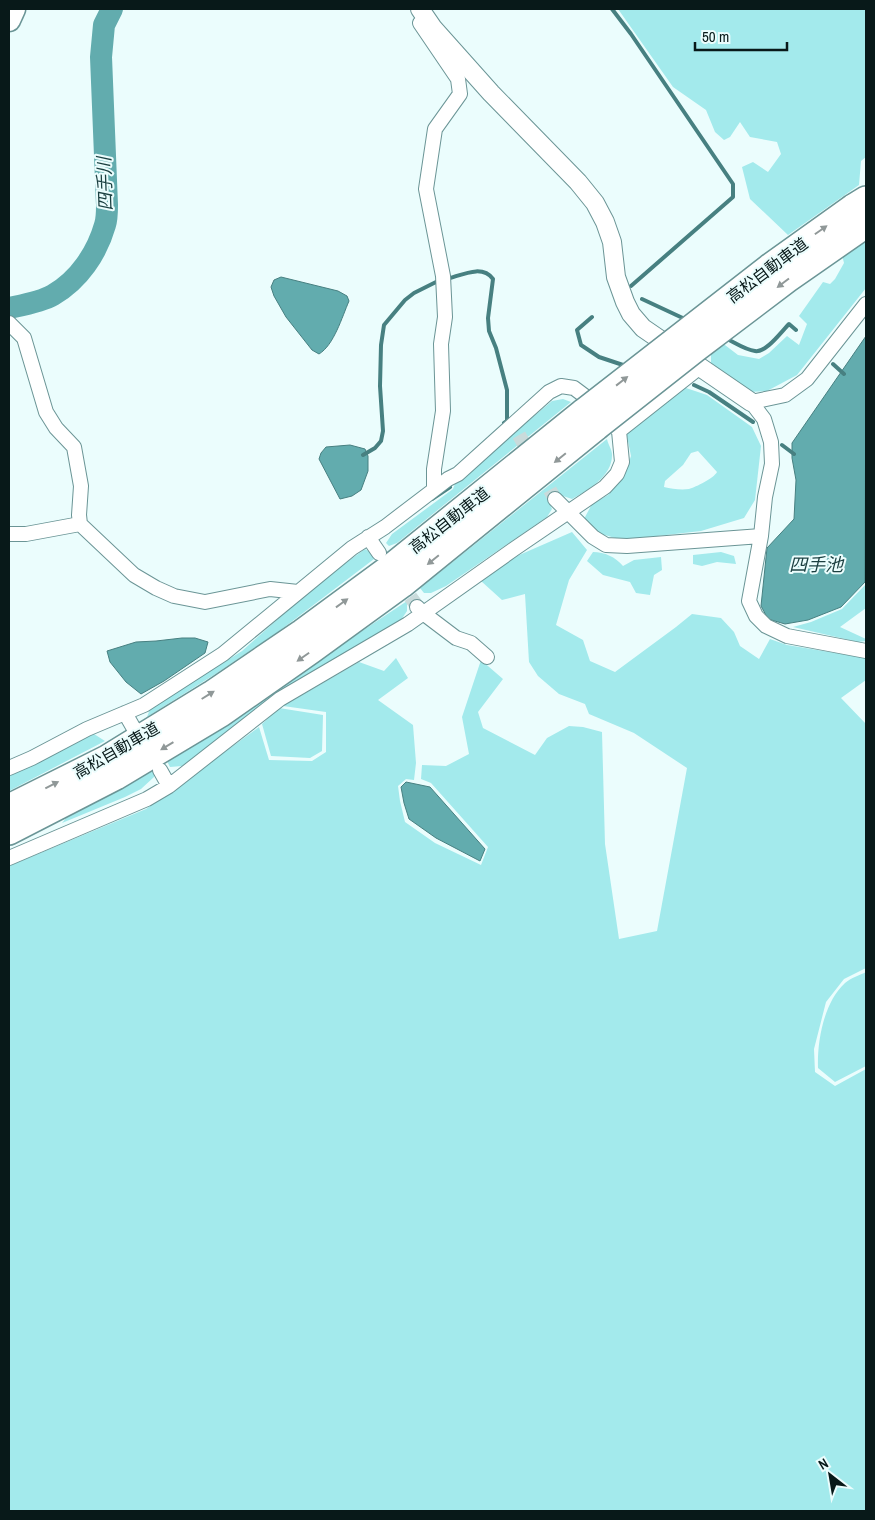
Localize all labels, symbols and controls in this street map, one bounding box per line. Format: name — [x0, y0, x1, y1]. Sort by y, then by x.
scale bar — [695, 20, 788, 52]
text: 50 m — [702, 26, 729, 47]
water label: 四手川 — [91, 155, 118, 211]
one-way arrow — [814, 225, 828, 235]
street label: 高松自動車道 — [722, 232, 812, 308]
one-way arrow — [776, 278, 790, 288]
one-way arrow — [615, 376, 628, 387]
one-way arrow — [554, 453, 567, 464]
street label: 高松自動車道 — [404, 482, 494, 558]
water label: 四手池 — [789, 552, 845, 577]
one-way arrow — [427, 555, 440, 566]
one-way arrow — [335, 598, 348, 608]
one-way arrow — [296, 652, 310, 662]
one-way arrow — [201, 691, 215, 700]
street label: 高松自動車道 — [69, 716, 163, 784]
one-way arrow — [161, 742, 174, 751]
one-way arrow — [45, 781, 60, 789]
north arrow — [805, 1450, 855, 1500]
text: N — [815, 1454, 831, 1474]

